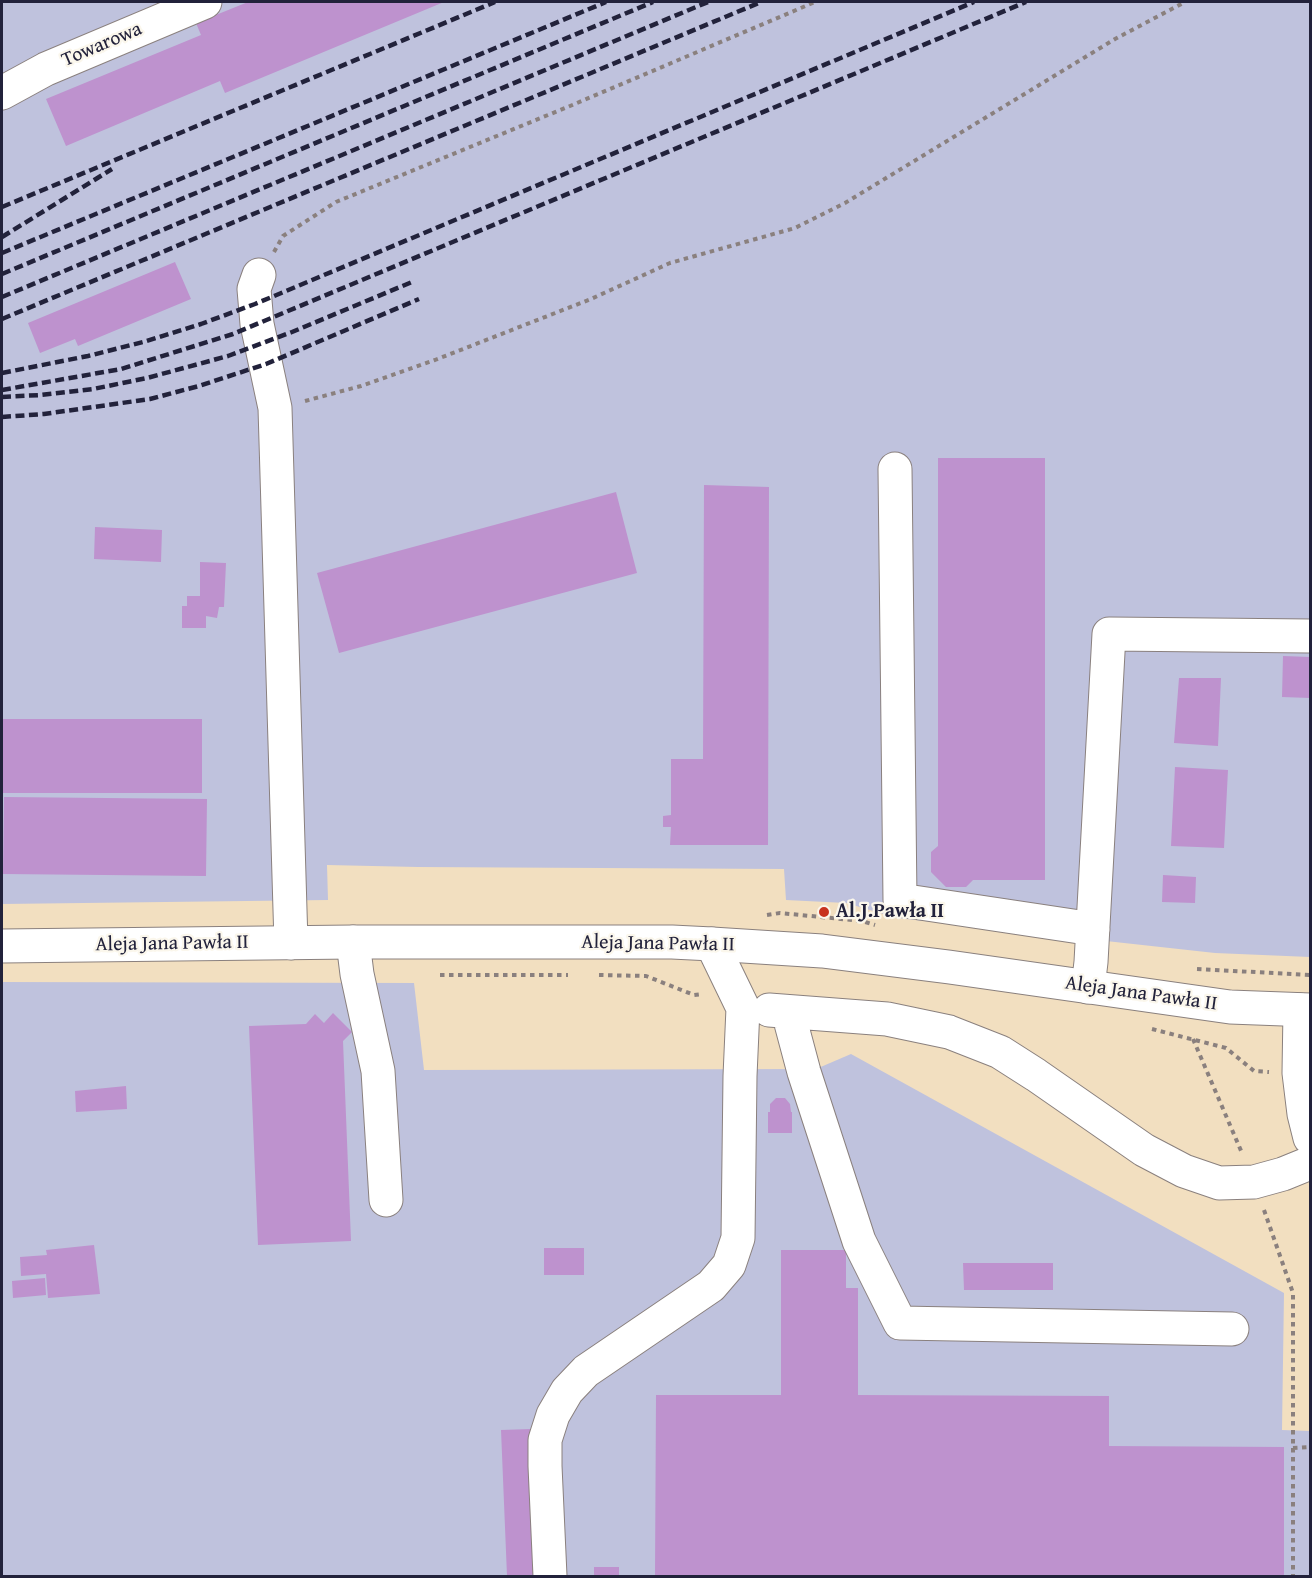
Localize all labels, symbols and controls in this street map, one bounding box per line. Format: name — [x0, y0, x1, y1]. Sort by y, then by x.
street label: Towarowa — [58, 17, 146, 73]
place label: Al.J.Pawła II — [836, 900, 944, 924]
marker: Al.J.Pawła II — [817, 905, 831, 919]
street label: Aleja Jana Pawła II — [95, 931, 249, 957]
street label: Aleja Jana Pawła II — [581, 931, 735, 957]
street label: Aleja Jana Pawła II — [1063, 971, 1219, 1017]

